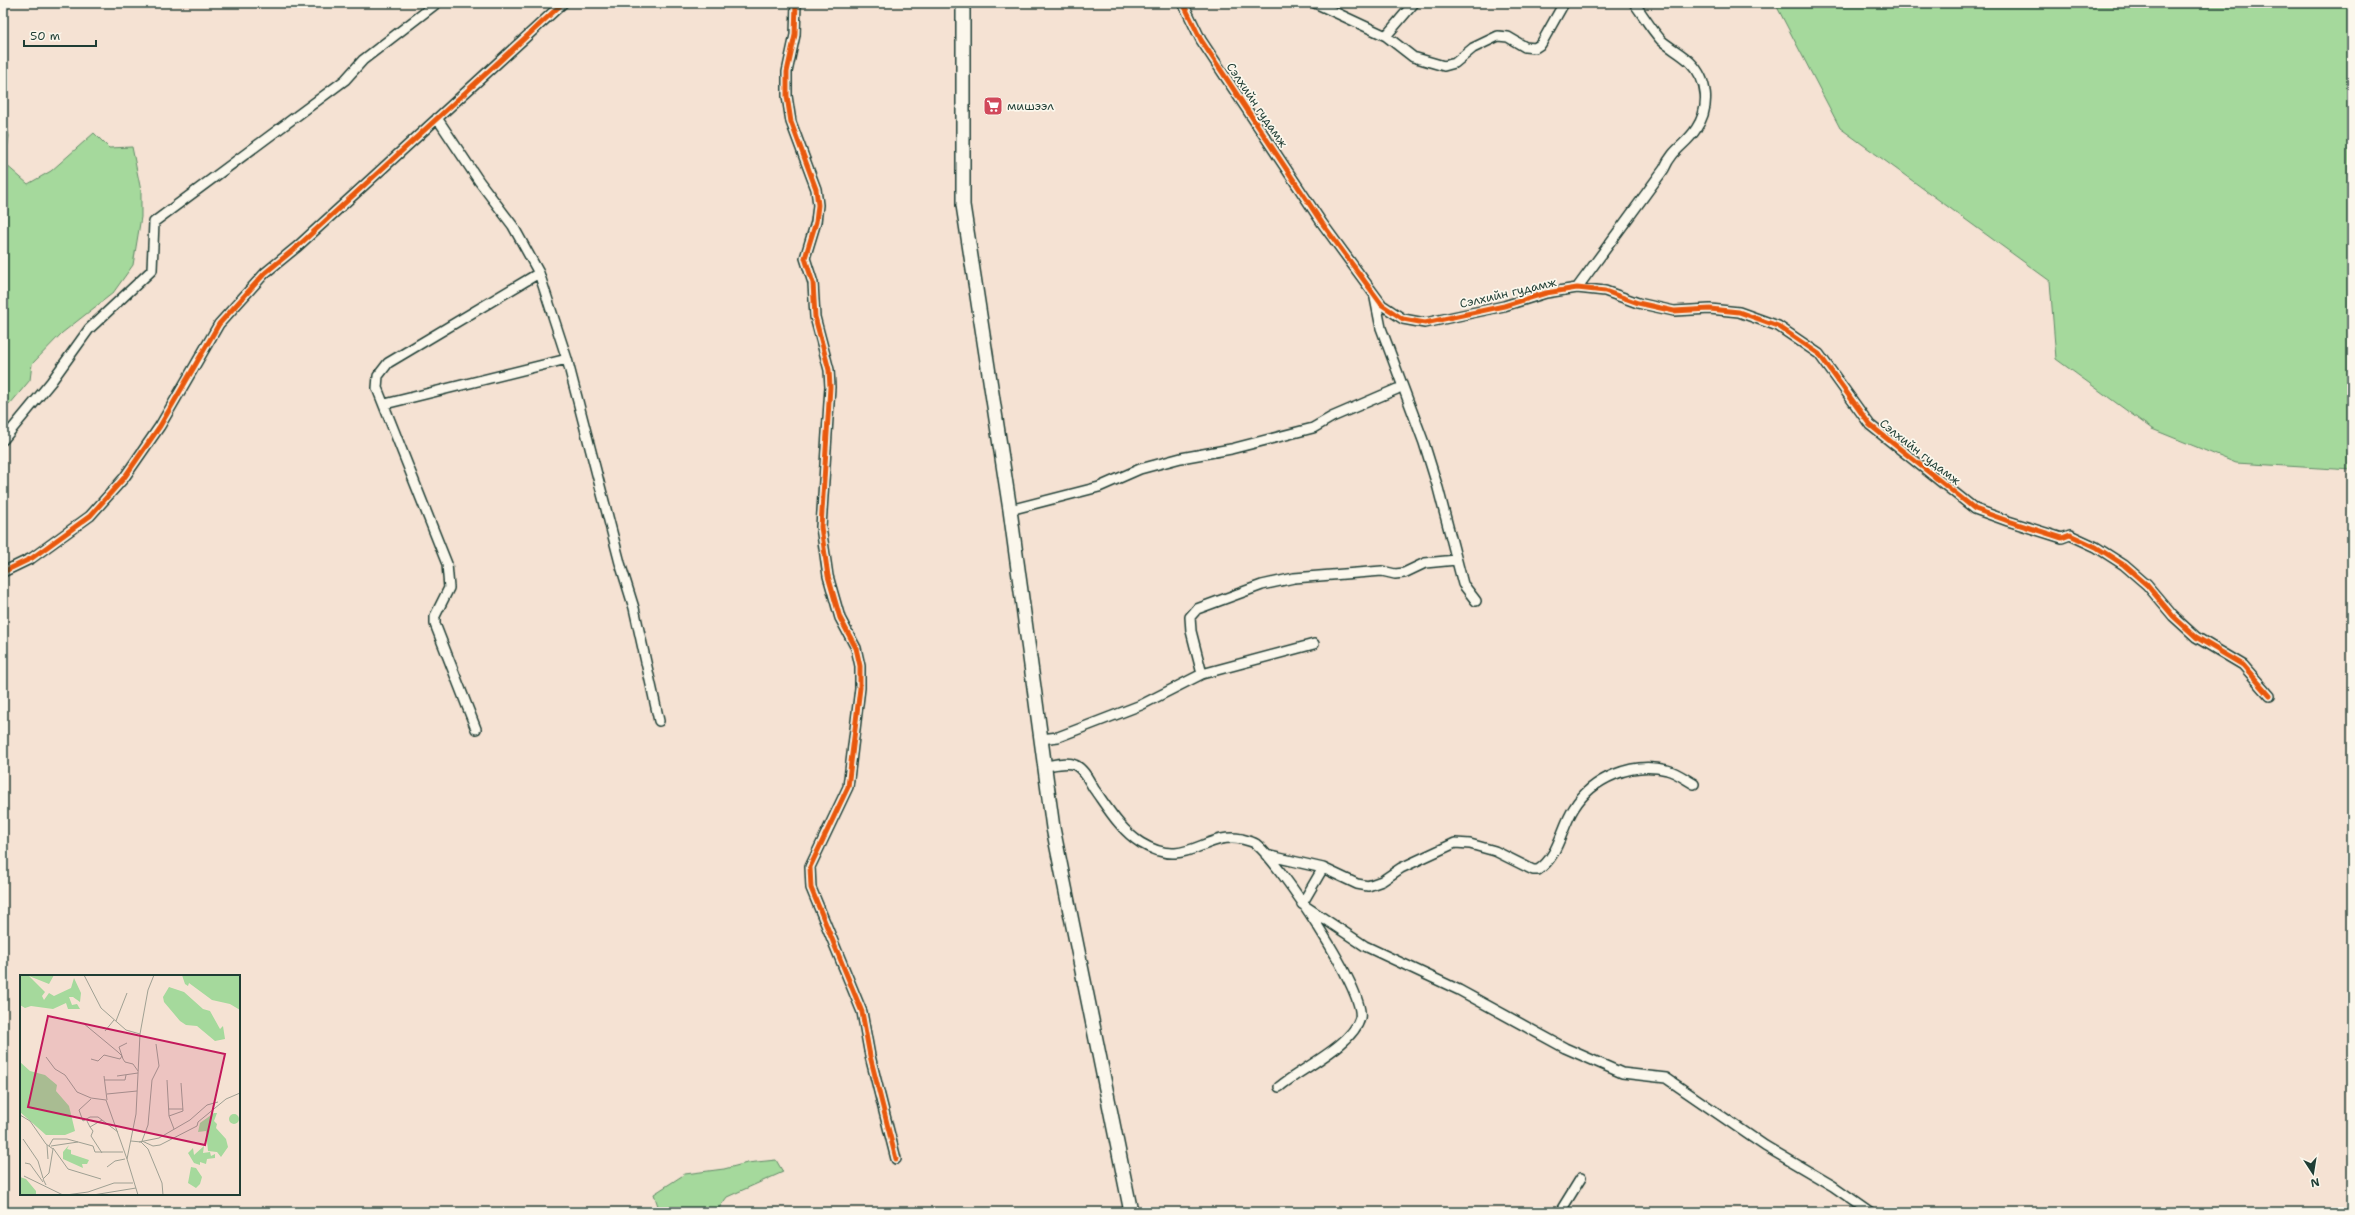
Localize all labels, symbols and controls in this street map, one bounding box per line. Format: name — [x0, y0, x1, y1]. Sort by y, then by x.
scale bar — [24, 22, 96, 48]
text: 50 m — [30, 28, 60, 44]
street label: Сэлхийн гудамж — [1223, 60, 1291, 150]
supermarket icon: мишээл — [982, 95, 1004, 117]
place label: мишээл — [1007, 98, 1054, 114]
street label: Сэлхийн гудамж — [1458, 274, 1558, 312]
street label: Сэлхийн гудамж — [1876, 415, 1964, 489]
inset map — [20, 975, 240, 1195]
north arrow — [2293, 1153, 2333, 1193]
text: N — [2309, 1174, 2321, 1191]

